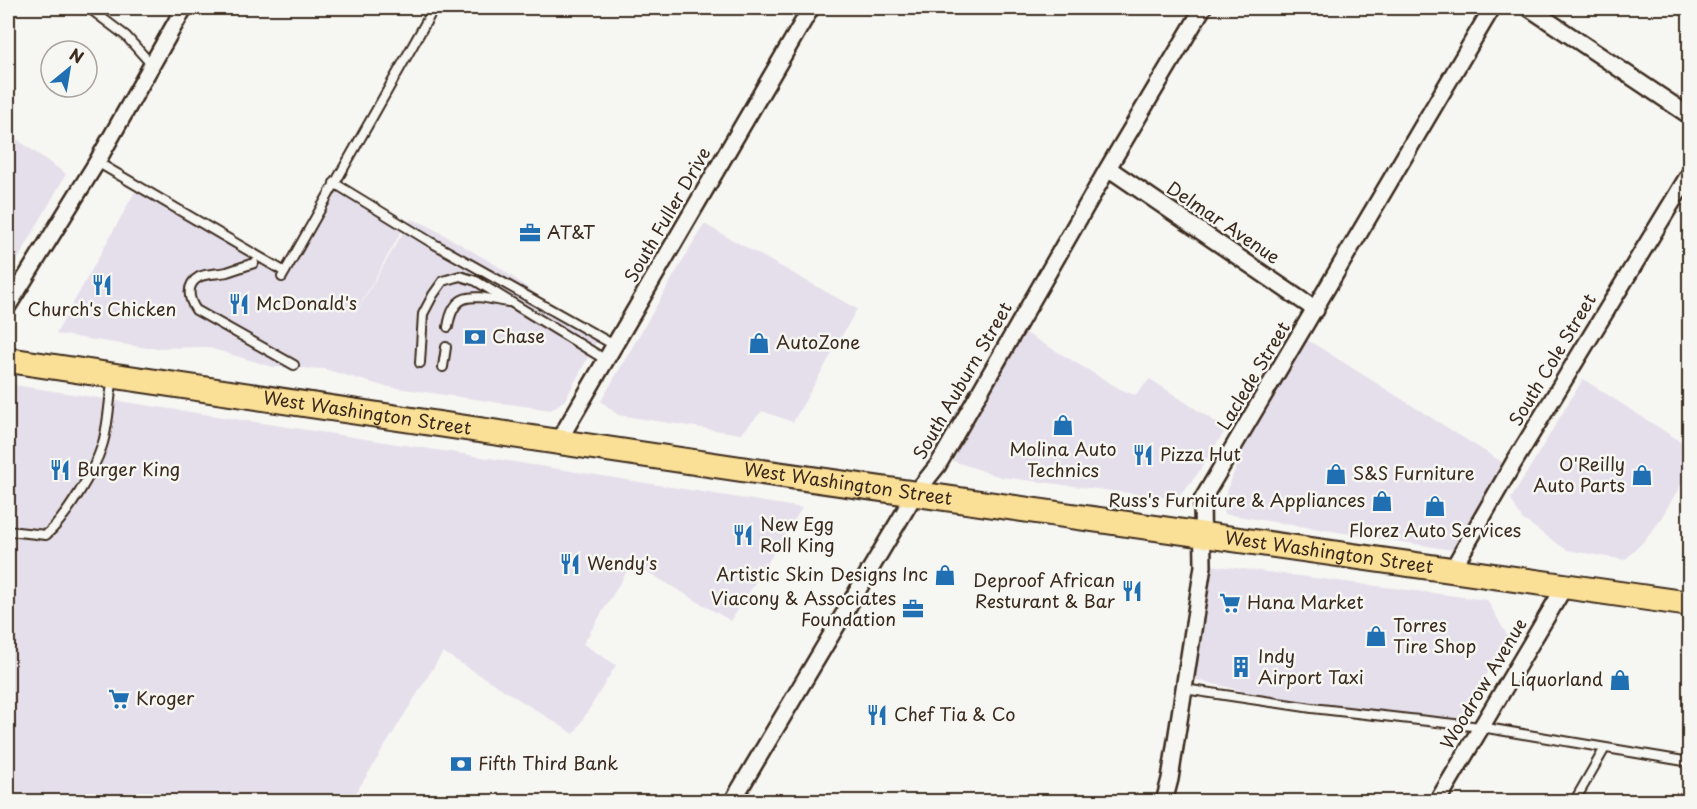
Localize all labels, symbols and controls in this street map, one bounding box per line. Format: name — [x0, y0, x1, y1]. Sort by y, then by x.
north arrow — [39, 39, 99, 99]
text: N — [66, 42, 88, 69]
street label: South Fuller Drive — [617, 141, 717, 287]
street label: Delmar Avenue — [1162, 174, 1286, 270]
place label: AT&T — [547, 218, 596, 245]
office icon: AT&T — [518, 221, 542, 245]
restaurant icon: Church's Chicken — [90, 273, 114, 297]
street label: South Cole Street — [1501, 288, 1602, 431]
place label: McDonald's — [256, 289, 357, 316]
restaurant icon: McDonald's — [227, 292, 251, 316]
place label: Church's Chicken — [28, 295, 176, 322]
street label: South Auburn Street — [905, 296, 1018, 464]
street label: Laclede Street — [1210, 316, 1296, 435]
place label: Chase — [492, 322, 545, 349]
bank icon: Chase — [463, 325, 487, 349]
place label: AutoZone — [776, 328, 860, 355]
shop icon: AutoZone — [747, 331, 771, 355]
street label: West Washington Street — [261, 383, 473, 441]
shop icon: Molina Auto Technics — [1051, 413, 1075, 437]
place label: Molina Auto Technics — [1010, 435, 1116, 483]
place label: Pizza Hut — [1160, 440, 1241, 467]
restaurant icon: Pizza Hut — [1131, 443, 1155, 467]
place label: O'Reilly Auto Parts — [1533, 450, 1625, 498]
place label: Burger King — [77, 455, 180, 482]
street label: West Washington Street — [742, 455, 954, 511]
restaurant icon: Burger King — [48, 458, 72, 482]
place label: S&S Furniture — [1353, 459, 1475, 486]
shop icon: S&S Furniture — [1324, 462, 1348, 486]
shop icon: O'Reilly Auto Parts — [1630, 463, 1654, 487]
place label: Russ's Furniture & Appliances — [1108, 486, 1365, 513]
shop icon: Russ's Furniture & Appliances — [1370, 489, 1394, 513]
shop icon: Florez Auto Services — [1423, 494, 1447, 518]
place label: New Egg Roll King — [760, 510, 835, 558]
place label: Florez Auto Services — [1349, 516, 1521, 543]
restaurant icon: New Egg Roll King — [731, 523, 755, 547]
street label: West Washington Street — [1223, 523, 1435, 579]
place label: Wendy's — [587, 549, 657, 576]
restaurant icon: Wendy's — [558, 552, 582, 576]
place label: Artistic Skin Designs Inc — [716, 560, 928, 587]
shop icon: Artistic Skin Designs Inc — [933, 563, 957, 587]
place label: Deproof African Resturant & Bar — [973, 566, 1116, 614]
restaurant icon: Deproof African Resturant & Bar — [1120, 579, 1144, 603]
place label: Viacony & Associates Foundation — [711, 584, 896, 632]
place label: Hana Market — [1247, 588, 1364, 615]
supermarket icon: Hana Market — [1218, 591, 1242, 615]
office icon: Viacony & Associates Foundation — [901, 597, 925, 621]
place label: Torres Tire Shop — [1393, 611, 1476, 659]
street label: Woodrow Avenue — [1433, 612, 1533, 754]
shop icon: Torres Tire Shop — [1364, 624, 1388, 648]
place label: Indy Airport Taxi — [1258, 642, 1364, 690]
building icon: Indy Airport Taxi — [1229, 655, 1253, 679]
place label: Liquorland — [1511, 665, 1603, 692]
shop icon: Liquorland — [1608, 668, 1632, 692]
place label: Kroger — [136, 684, 195, 711]
supermarket icon: Kroger — [107, 687, 131, 711]
place label: Chef Tia & Co — [894, 700, 1015, 727]
restaurant icon: Chef Tia & Co — [865, 703, 889, 727]
place label: Fifth Third Bank — [478, 749, 618, 776]
bank icon: Fifth Third Bank — [449, 752, 473, 776]

